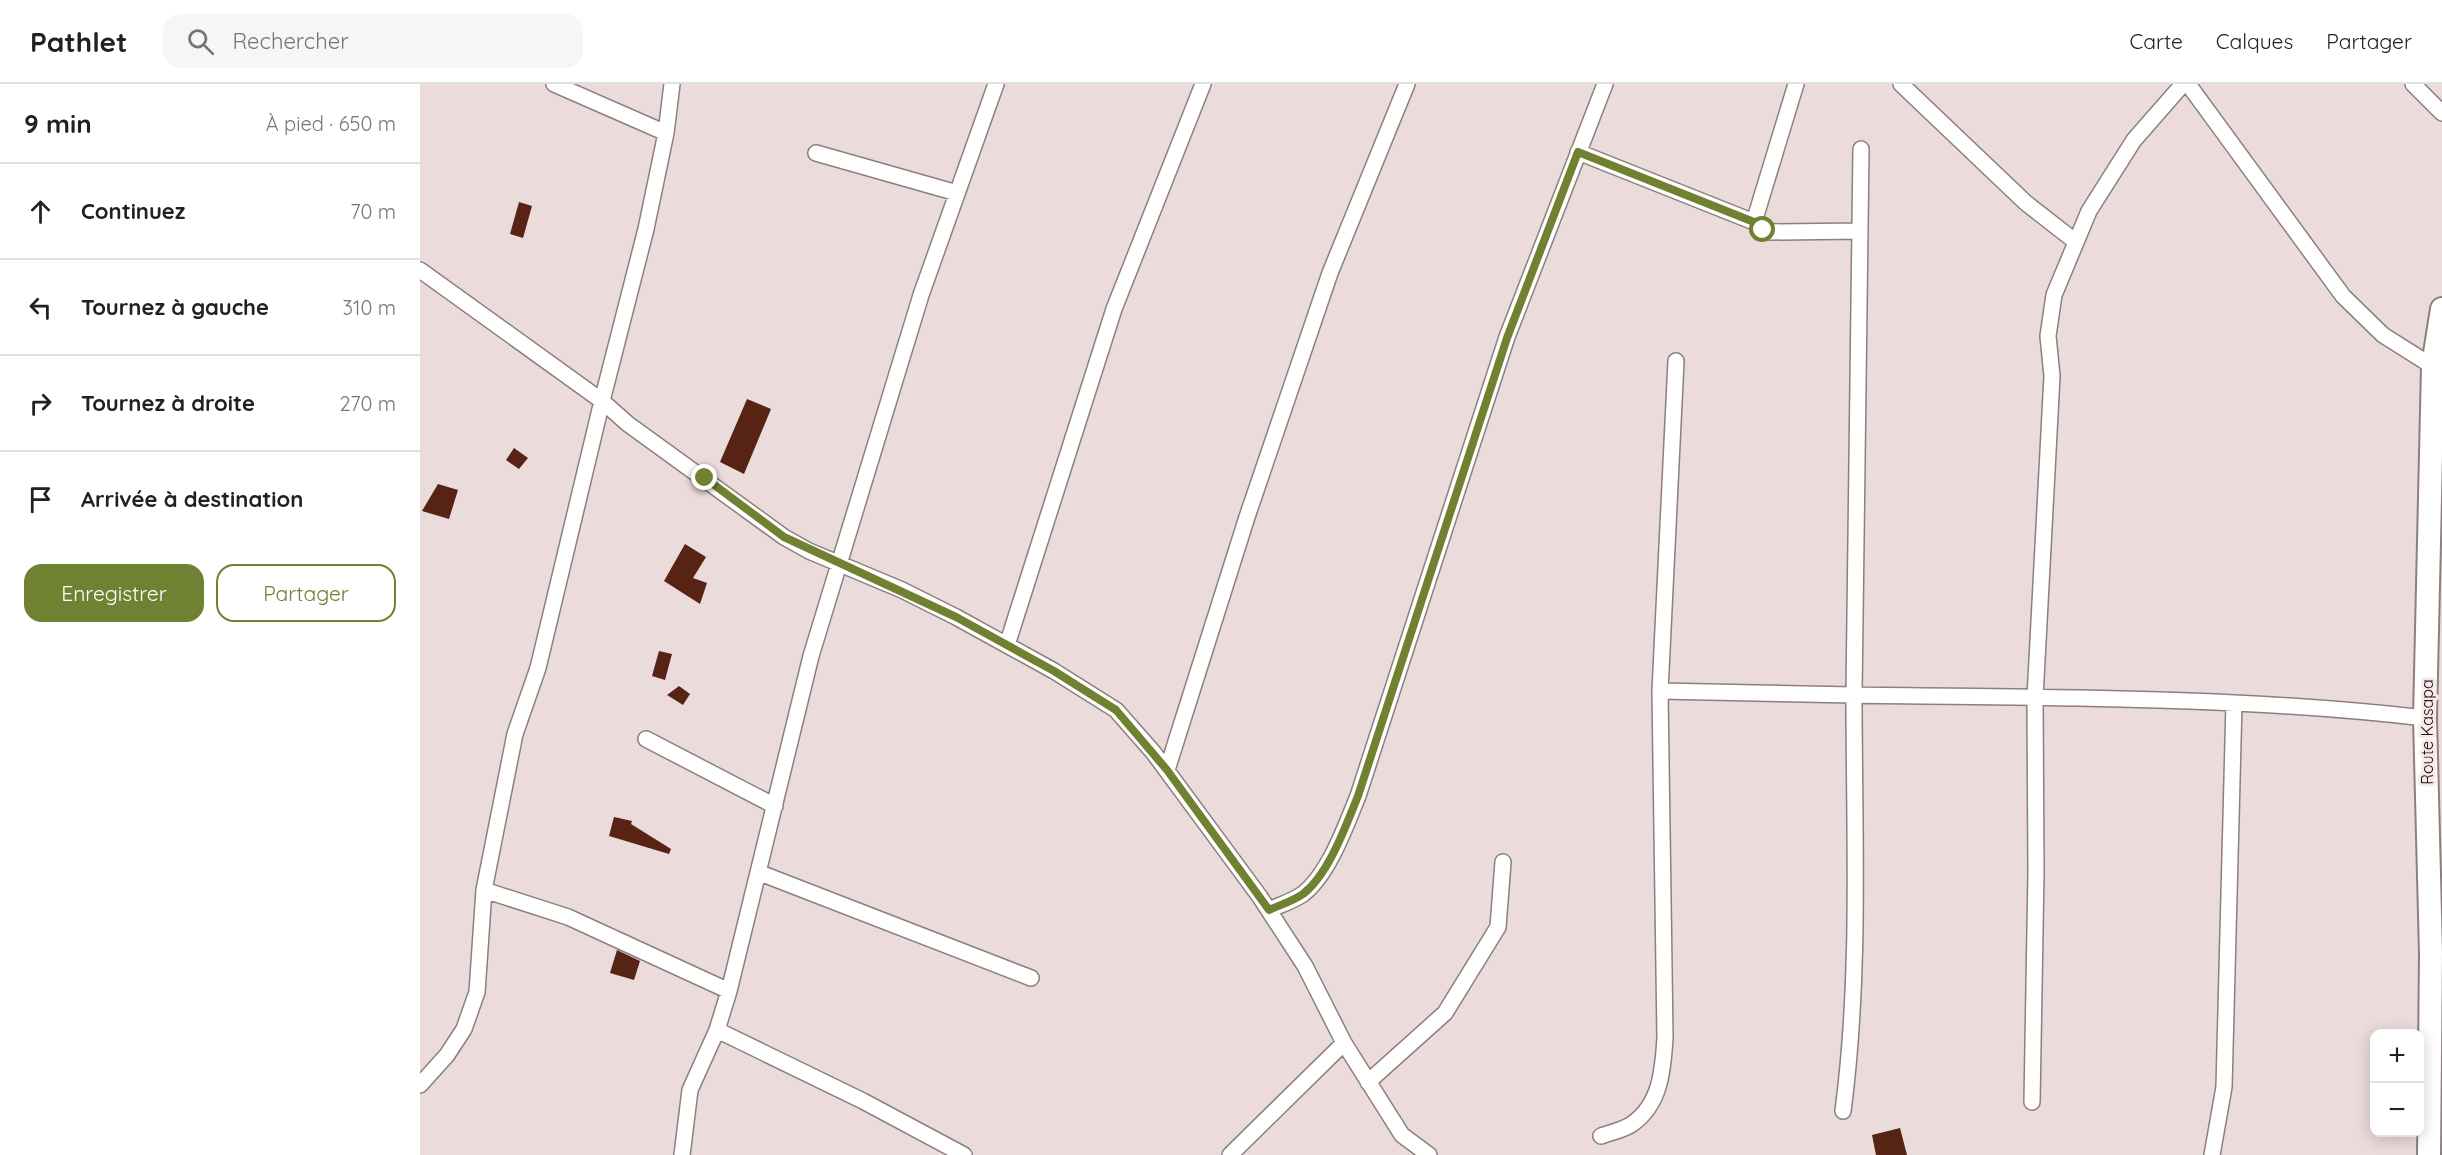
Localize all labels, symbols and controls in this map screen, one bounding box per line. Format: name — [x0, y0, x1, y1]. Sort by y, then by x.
search box — [163, 14, 583, 68]
text: Pathlet — [30, 24, 127, 59]
icon: search — [184, 25, 217, 58]
text: Rechercher — [232, 27, 349, 55]
text: Carte — [2129, 28, 2183, 54]
text: Calques — [2216, 28, 2293, 54]
text: Partager — [2326, 28, 2412, 54]
text: 9 min — [24, 107, 92, 140]
text: À pied · 650 m — [266, 111, 396, 136]
icon: ahead — [24, 195, 57, 228]
text: Continuez — [81, 197, 185, 225]
text: 70 m — [350, 199, 396, 224]
route start — [1749, 216, 1775, 242]
icon: left — [24, 291, 57, 324]
text: Tournez à gauche — [81, 293, 269, 321]
text: 310 m — [343, 295, 396, 320]
icon: right — [24, 387, 57, 420]
text: Tournez à droite — [81, 389, 255, 417]
text: 270 m — [339, 391, 396, 416]
route end — [691, 464, 717, 490]
icon: arrive — [24, 483, 57, 516]
text: Arrivée à destination — [81, 485, 303, 513]
button: Enregistrer — [24, 564, 204, 622]
button: Partager — [216, 564, 396, 622]
street label: Route Kasapa — [2417, 679, 2437, 785]
map controls — [2370, 1029, 2424, 1137]
button: + — [2370, 1029, 2424, 1083]
button: − — [2370, 1083, 2424, 1137]

